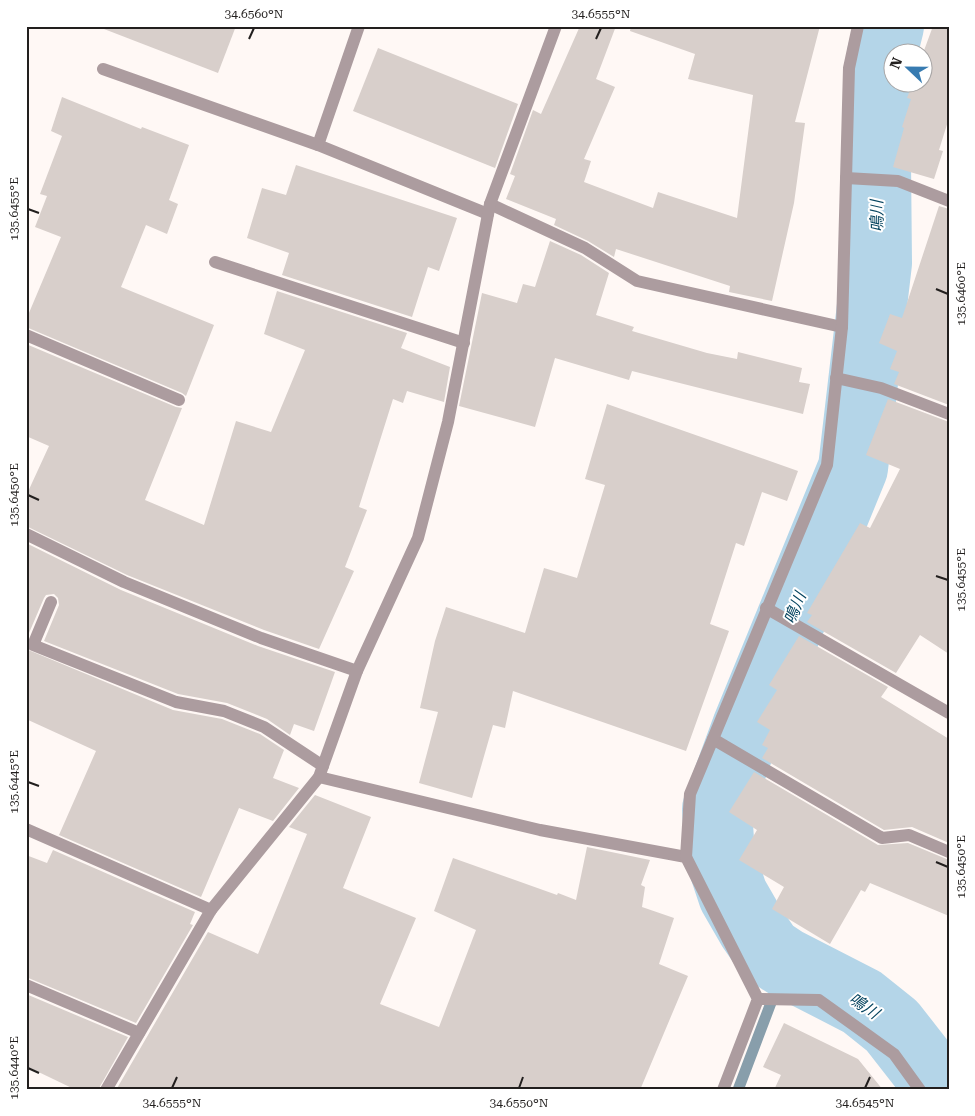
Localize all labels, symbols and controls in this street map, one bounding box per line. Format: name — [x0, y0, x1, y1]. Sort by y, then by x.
text: 34.6560°N — [225, 7, 284, 21]
text: 34.6555°N — [572, 7, 631, 21]
north arrow — [882, 42, 932, 92]
text: N — [887, 55, 905, 71]
text: 135.6455°E — [7, 177, 21, 241]
water label: 鳴川 — [867, 198, 887, 232]
text: 135.6460°E — [954, 262, 968, 326]
text: 135.6450°E — [7, 463, 21, 527]
text: 135.6455°E — [954, 548, 968, 612]
water label: 鳴川 — [780, 588, 811, 626]
text: 135.6445°E — [7, 750, 21, 814]
text: 135.6450°E — [954, 835, 968, 899]
water label: 鳴川 — [845, 989, 884, 1024]
text: 135.6440°E — [7, 1036, 21, 1100]
text: 34.6555°N — [143, 1096, 202, 1110]
text: 34.6550°N — [490, 1096, 549, 1110]
text: 34.6545°N — [836, 1096, 895, 1110]

